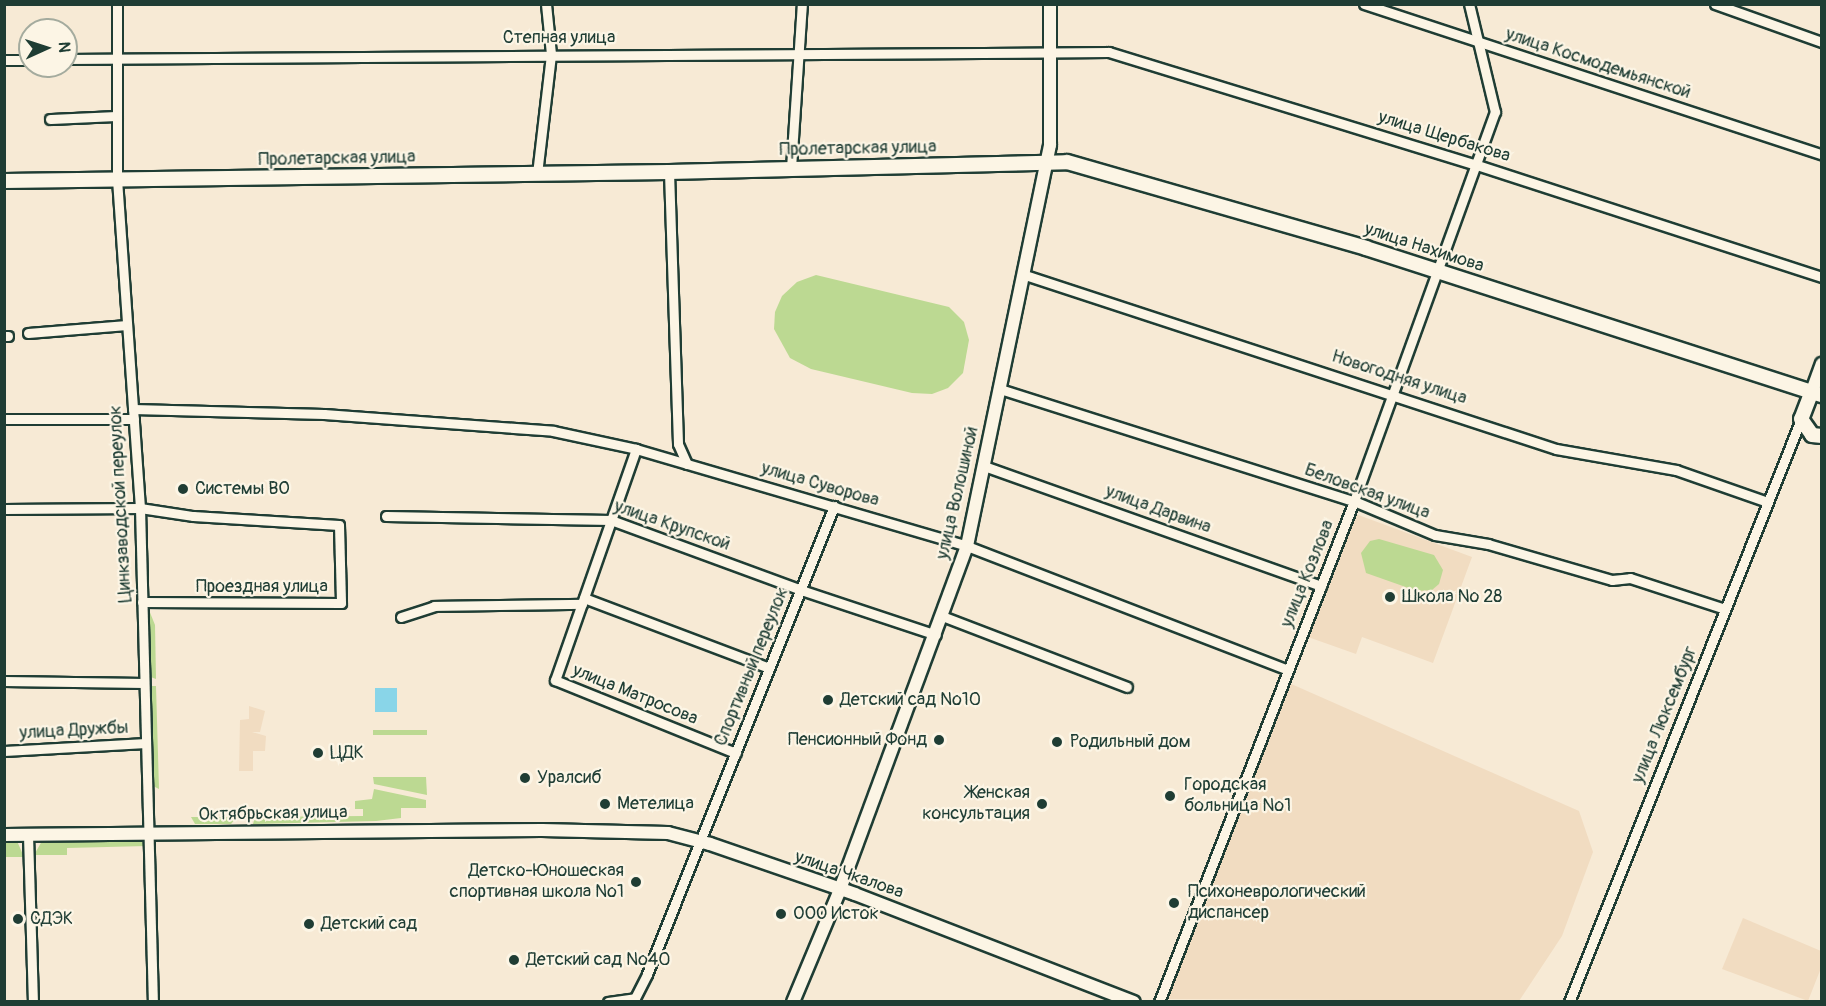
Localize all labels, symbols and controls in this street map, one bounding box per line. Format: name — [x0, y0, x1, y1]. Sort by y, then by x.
north arrow — [18, 18, 78, 78]
street label: улица Космодемьянской — [1503, 24, 1693, 104]
street label: Степная улица — [503, 27, 615, 49]
text: N — [54, 41, 74, 53]
street label: улица Щербакова — [1375, 107, 1513, 167]
street label: Пролетарская улица — [779, 137, 937, 161]
street label: Пролетарская улица — [258, 147, 416, 171]
street label: улица Нахимова — [1362, 219, 1486, 277]
street label: Новогодняя улица — [1329, 346, 1469, 410]
street label: Цинкзаводской переулок — [105, 405, 137, 603]
street label: улица Волошиной — [932, 424, 984, 562]
street label: улица Суворова — [759, 458, 881, 512]
street label: Беловская улица — [1301, 459, 1433, 525]
place label: Системы ВО — [195, 478, 290, 500]
street label: улица Дарвина — [1102, 481, 1214, 539]
marker: Системы ВО — [176, 482, 190, 496]
street label: улица Крупской — [611, 496, 733, 556]
street label: улица Козлова — [1277, 517, 1339, 631]
street label: Проездная улица — [196, 576, 328, 598]
street label: Спортивный переулок — [710, 585, 794, 749]
place label: Школа № 28 — [1402, 586, 1502, 608]
marker: Школа № 28 — [1383, 590, 1397, 604]
street label: улица Люксембург — [1628, 644, 1702, 786]
street label: улица Матросова — [569, 660, 701, 730]
place label: Детский сад №10 — [840, 689, 981, 711]
marker: Детский сад №10 — [821, 693, 835, 707]
street label: улица Дружбы — [19, 717, 129, 745]
place label: Пенсионный Фонд — [788, 729, 927, 751]
place label: Родильный дом — [1070, 731, 1191, 753]
marker: Пенсионный Фонд — [932, 733, 946, 747]
marker: Родильный дом — [1048, 733, 1066, 751]
place label: ЦДК — [330, 742, 364, 764]
marker: ЦДК — [311, 746, 325, 760]
place label: Уралсиб — [537, 767, 602, 789]
marker: Уралсиб — [518, 771, 532, 785]
place label: Городская больница №1 — [1184, 775, 1291, 818]
place label: Женская консультация — [922, 783, 1030, 826]
marker: Городская больница №1 — [1161, 787, 1179, 805]
place label: Метелица — [617, 793, 694, 815]
marker: Метелица — [598, 797, 612, 811]
marker: Женская консультация — [1035, 797, 1049, 811]
street label: Октябрьская улица — [198, 802, 348, 826]
street label: улица Чкалова — [792, 846, 906, 904]
place label: Детско-Юношеская спортивная школа №1 — [450, 861, 624, 904]
marker: Детско-Юношеская спортивная школа №1 — [629, 875, 643, 889]
place label: Психоневрологический диспансер — [1188, 882, 1366, 924]
marker: Психоневрологический диспансер — [1165, 894, 1183, 912]
place label: ООО Исток — [793, 903, 879, 925]
marker: ООО Исток — [774, 907, 788, 921]
place label: СДЭК — [30, 908, 73, 930]
marker: СДЭК — [11, 912, 25, 926]
place label: Детский сад — [321, 913, 417, 935]
marker: Детский сад — [302, 917, 316, 931]
place label: Детский сад №40 — [526, 949, 670, 971]
marker: Детский сад №40 — [507, 953, 521, 967]

